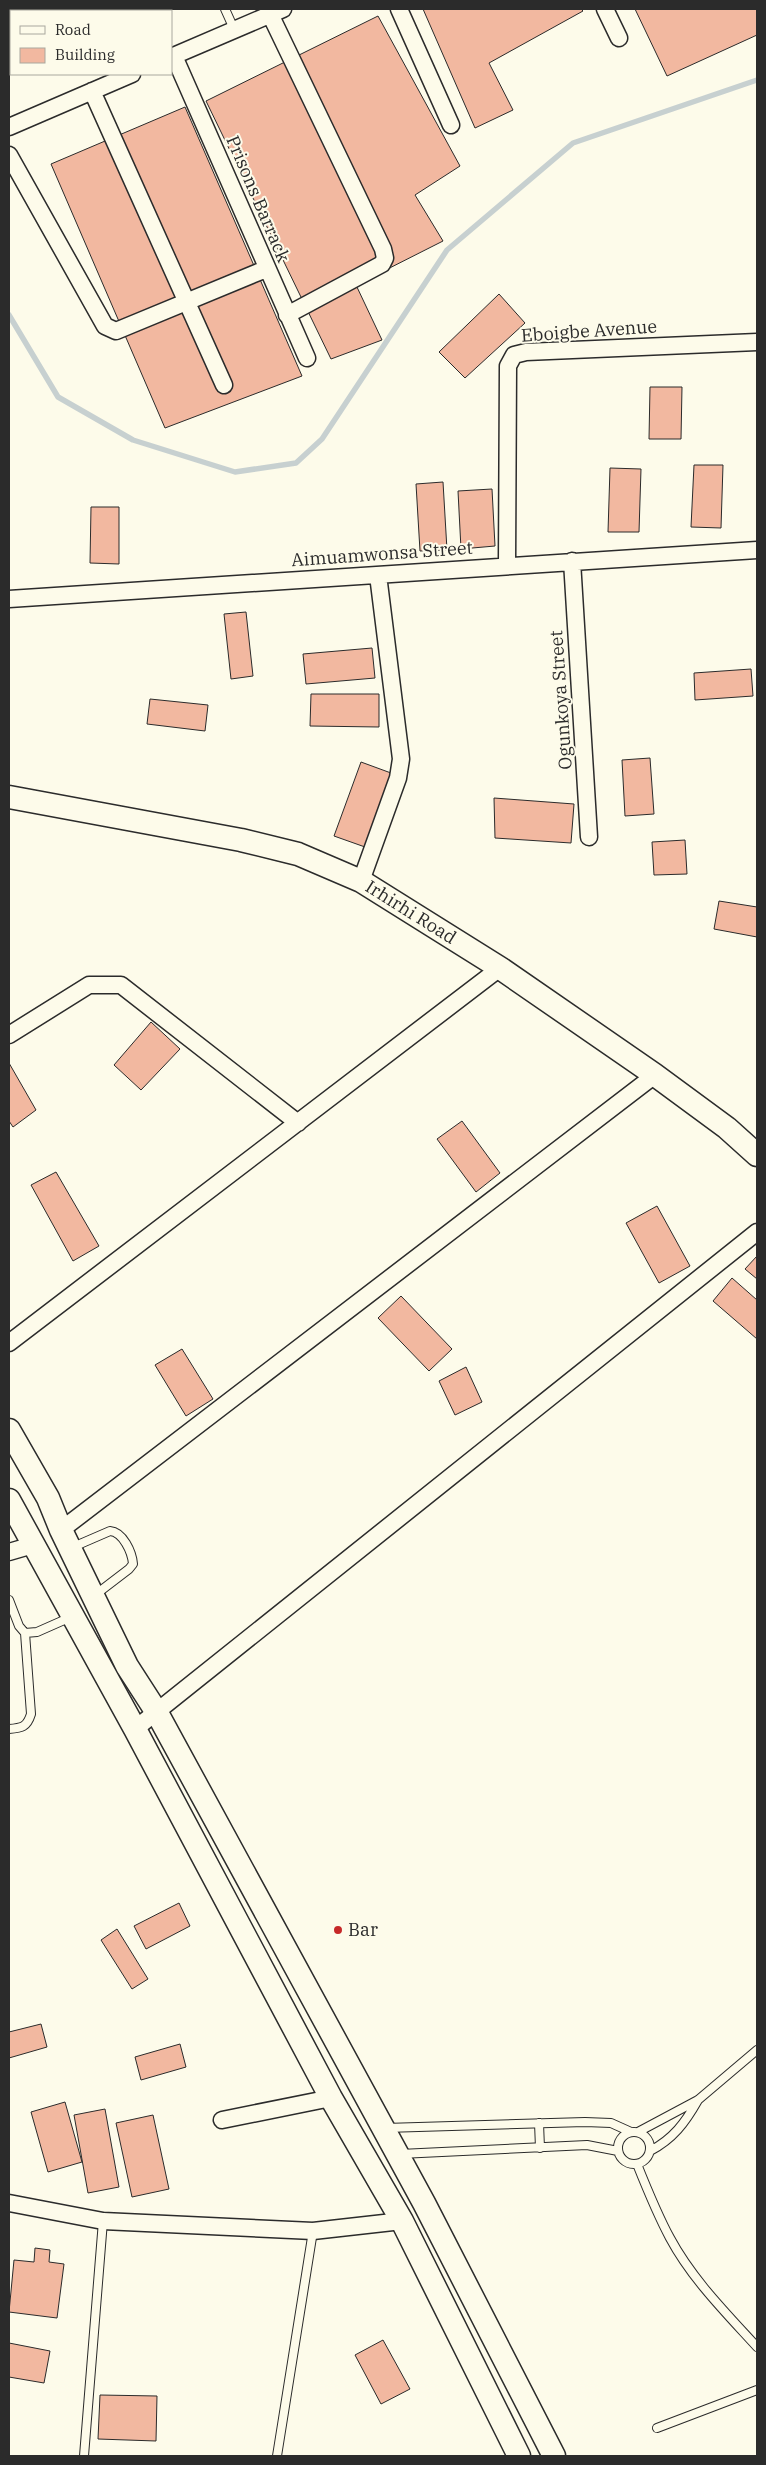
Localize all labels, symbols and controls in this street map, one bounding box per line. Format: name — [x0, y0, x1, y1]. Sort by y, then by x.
legend — [10, 10, 172, 75]
text: Road — [55, 20, 91, 39]
text: Building — [55, 45, 115, 64]
street label: Prisons Barrack — [221, 132, 296, 266]
street label: Eboigbe Avenue — [520, 314, 658, 347]
street label: Aimuamwonsa Street — [290, 536, 474, 571]
street label: Ogunkoya Street — [544, 630, 577, 770]
street label: Irhirhi Road — [361, 875, 461, 949]
place label: Bar — [348, 1918, 378, 1941]
marker: Bar — [332, 1924, 344, 1936]

